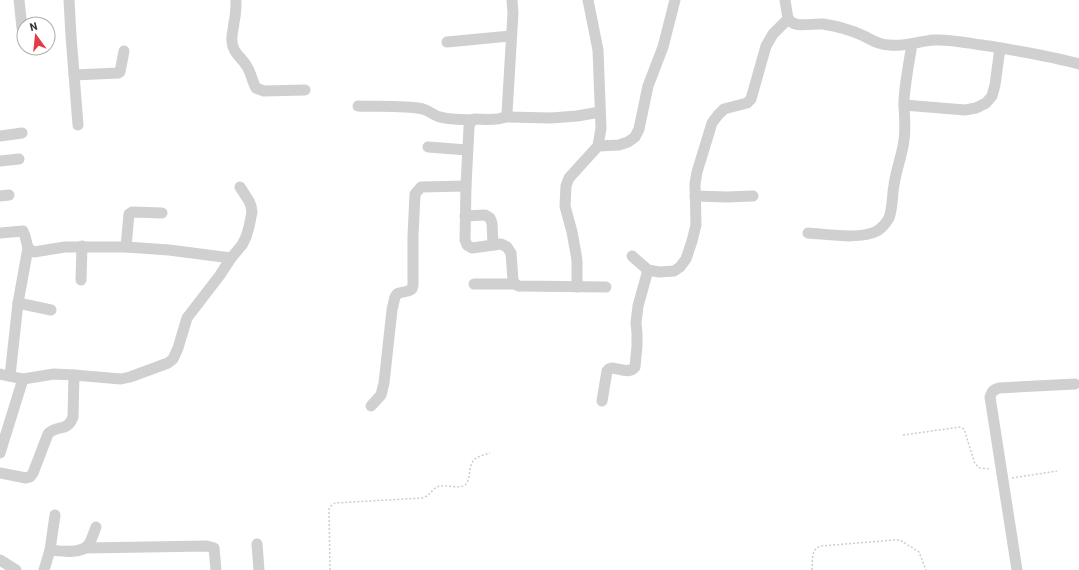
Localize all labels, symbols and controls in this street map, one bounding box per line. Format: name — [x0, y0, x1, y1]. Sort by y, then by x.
north arrow — [16, 16, 56, 56]
text: N — [28, 19, 39, 33]

